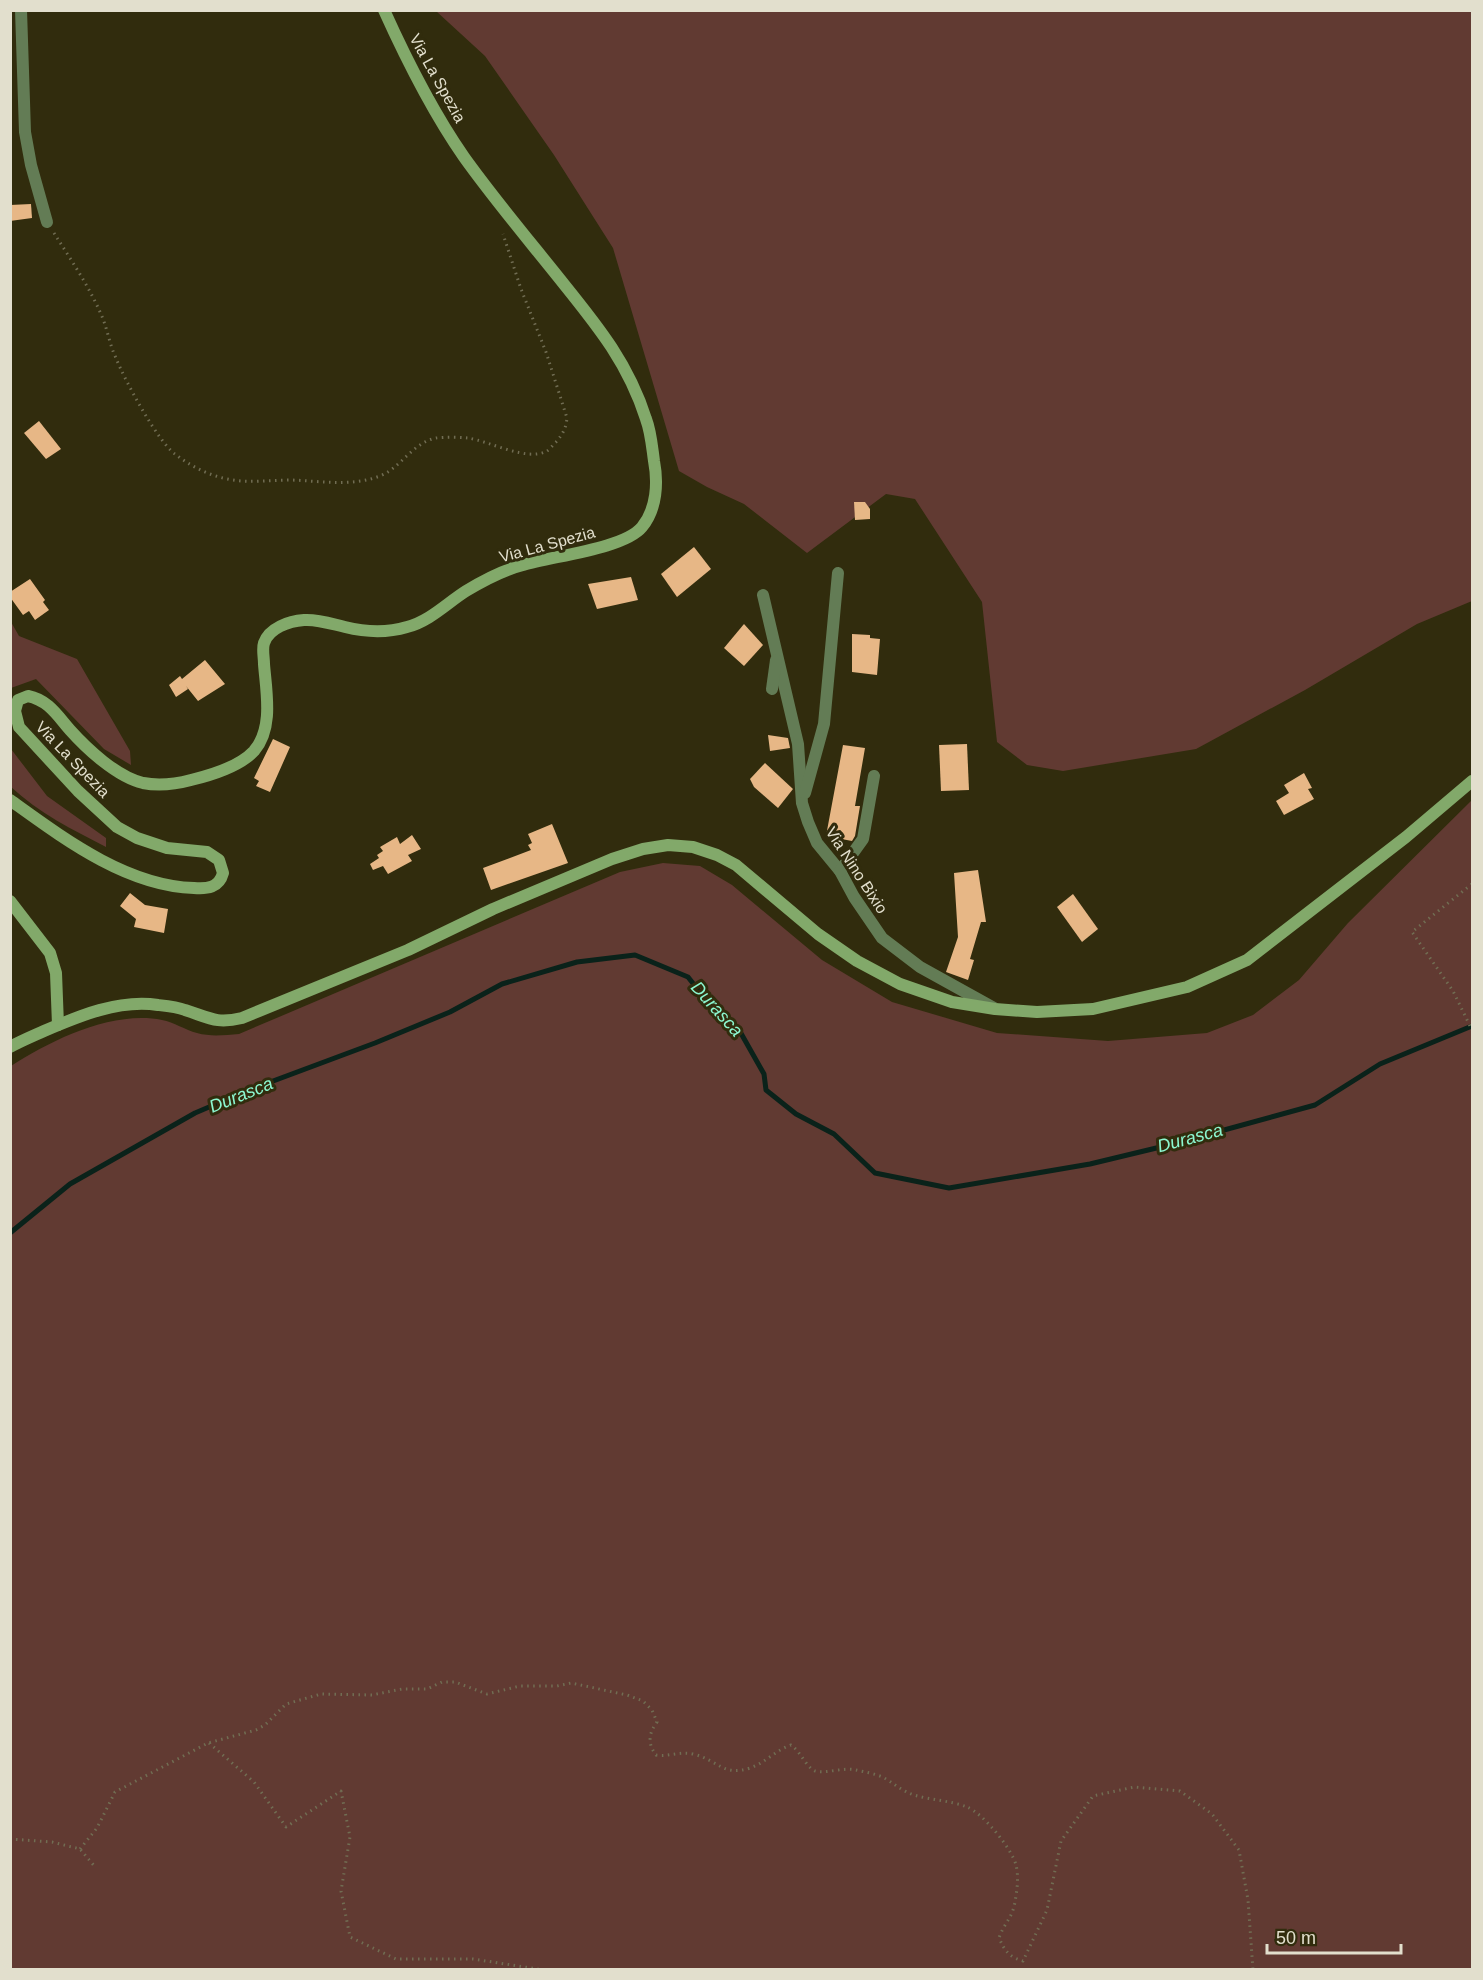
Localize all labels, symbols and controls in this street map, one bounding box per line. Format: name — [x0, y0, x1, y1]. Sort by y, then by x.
street label: Via La Spezia — [406, 31, 469, 125]
street label: Via La Spezia — [497, 524, 597, 565]
street label: Via La Spezia — [32, 718, 113, 801]
street label: Via Nino Bixio — [822, 824, 891, 917]
water label: Durasca — [687, 977, 747, 1041]
water label: Durasca — [206, 1073, 276, 1117]
water label: Durasca — [1155, 1120, 1225, 1156]
scale bar — [1267, 1917, 1400, 1955]
text: 50 m — [1276, 1928, 1316, 1948]

